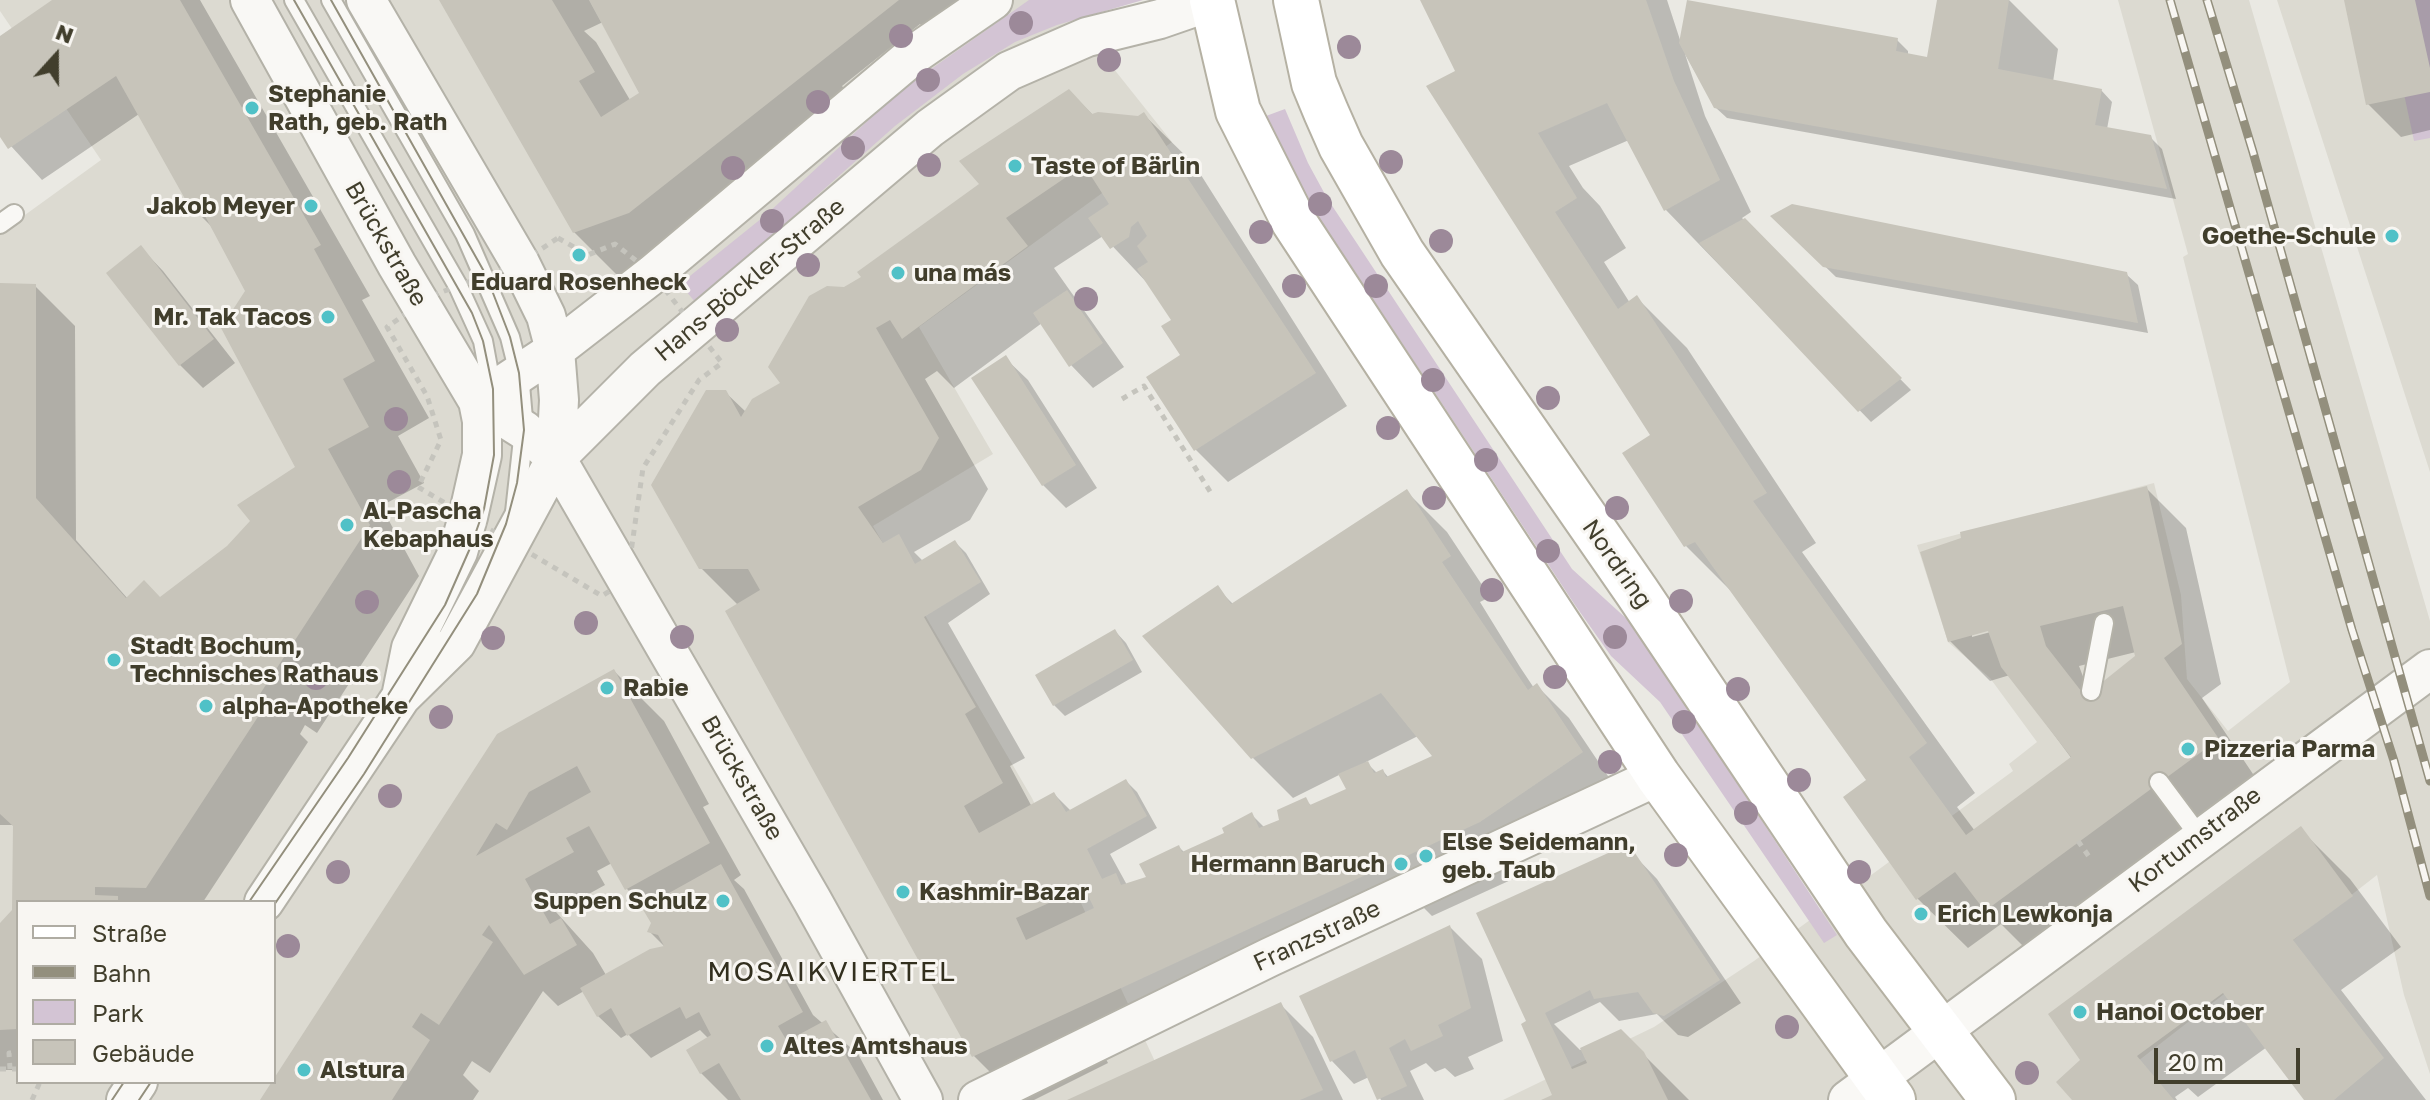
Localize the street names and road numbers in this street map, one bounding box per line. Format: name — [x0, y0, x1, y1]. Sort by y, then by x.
street label: Brückstraße — [339, 176, 433, 312]
street label: Hans-Böckler-Straße — [649, 192, 851, 368]
street label: Nordring — [1576, 514, 1658, 614]
street label: Brückstraße — [695, 710, 789, 846]
street label: Kortumstraße — [2123, 781, 2267, 899]
street label: Franzstraße — [1249, 894, 1385, 978]

